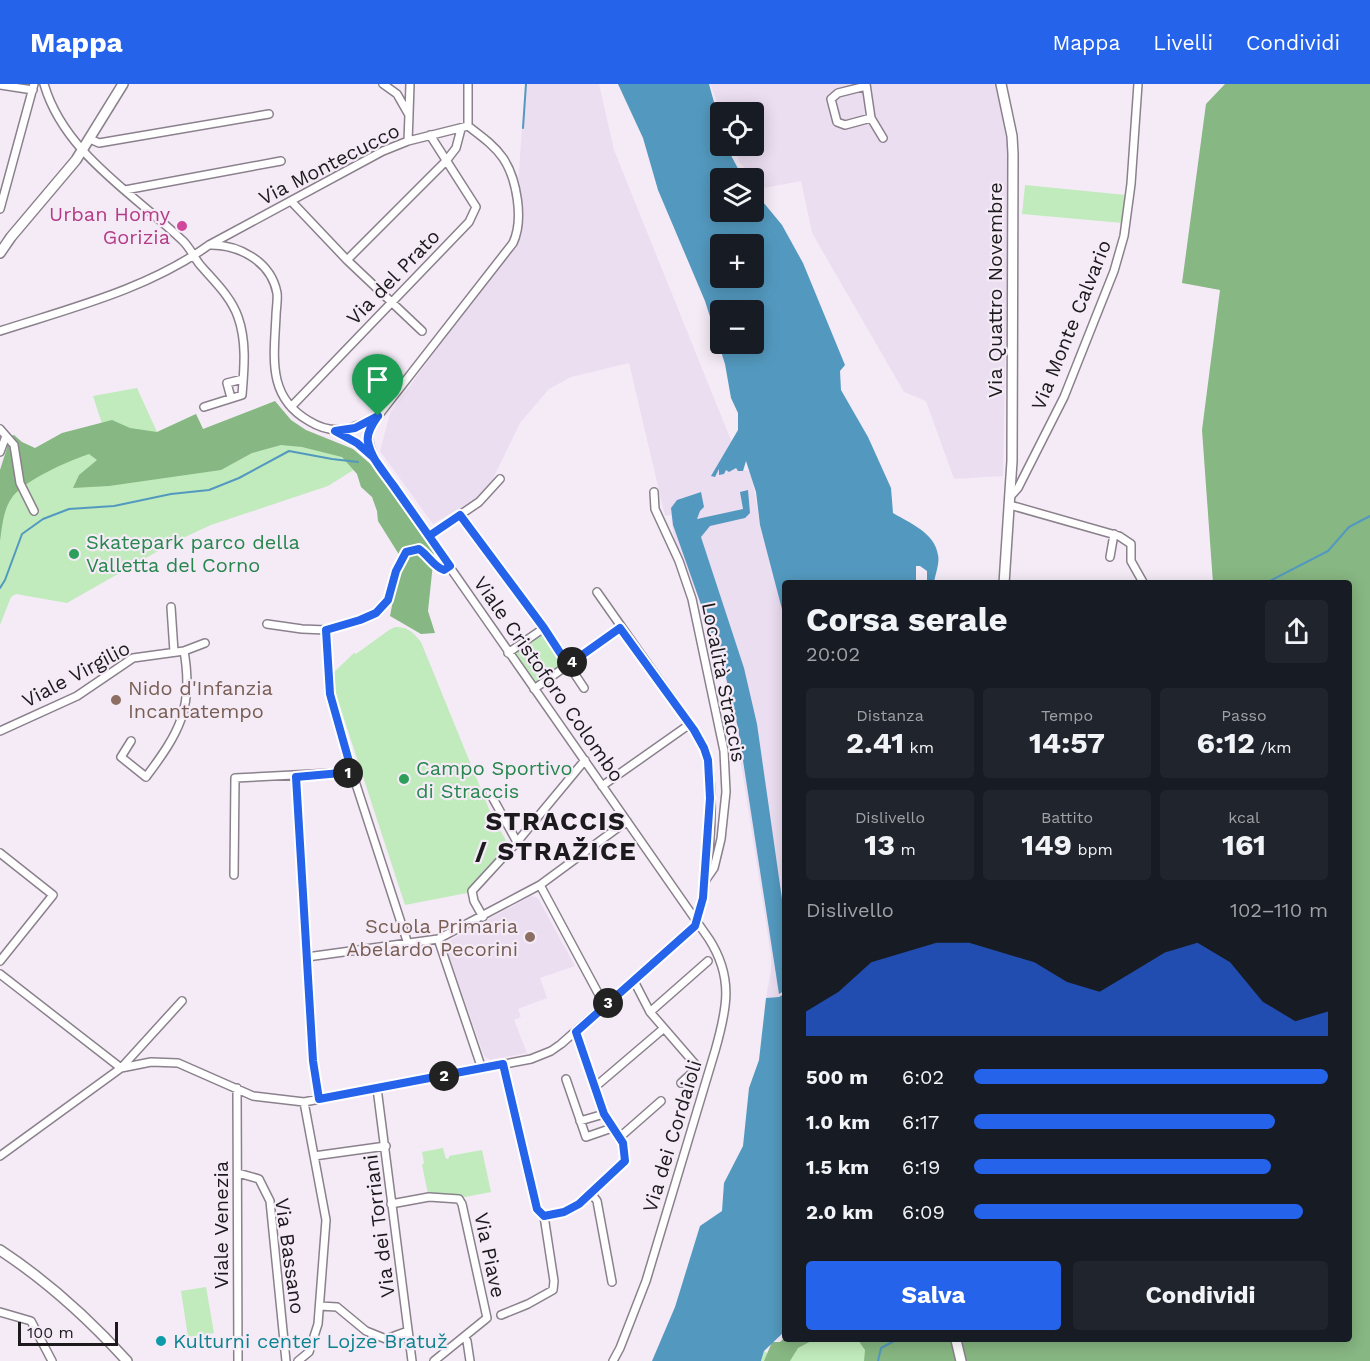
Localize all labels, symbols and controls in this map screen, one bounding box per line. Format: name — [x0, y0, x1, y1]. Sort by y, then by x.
text: Mappa — [30, 26, 123, 59]
text: Mappa — [1052, 30, 1120, 55]
text: Livelli — [1153, 30, 1213, 55]
text: Condividi — [1246, 30, 1340, 55]
map controls — [710, 102, 764, 354]
button: locate — [710, 102, 764, 156]
street label: Via Montecucco — [255, 118, 403, 210]
button: layers — [710, 168, 764, 222]
street label: Via Quattro Novembre — [983, 182, 1007, 398]
place label: Urban Homy Gorizia — [49, 202, 171, 249]
marker: Urban Homy Gorizia — [175, 219, 189, 233]
street label: Via del Prato — [341, 224, 445, 330]
button: + — [710, 234, 764, 288]
street label: Via Monte Calvario — [1026, 236, 1116, 414]
button: − — [710, 300, 764, 354]
pin — [352, 354, 403, 416]
icon: arrive — [361, 363, 394, 396]
place label: Skatepark parco della Valletta del Corno — [86, 530, 300, 577]
marker: Skatepark parco della Valletta del Corno — [67, 547, 81, 561]
street label: Viale Cristoforo Colombo — [469, 571, 629, 787]
street label: Località Straccis — [697, 600, 751, 764]
text: Corsa serale — [806, 600, 1008, 639]
button: share — [1265, 600, 1328, 663]
street label: Viale Virgilio — [18, 636, 134, 712]
text: 20:02 — [806, 642, 860, 666]
pin: 4 — [557, 647, 587, 677]
text: 4 — [567, 652, 577, 671]
place label: Nido d'Infanzia Incantatempo — [128, 676, 273, 723]
marker: Nido d'Infanzia Incantatempo — [109, 693, 123, 707]
text: Distanza — [856, 706, 924, 725]
text: Tempo — [1041, 706, 1093, 725]
text: Passo — [1221, 706, 1267, 725]
text: 2.41 — [846, 725, 904, 760]
text: 14:57 — [1029, 725, 1105, 760]
text: 6:12 — [1196, 725, 1255, 760]
text: km — [904, 738, 934, 757]
text: /km — [1255, 738, 1292, 757]
place label: Campo Sportivo di Straccis — [416, 756, 572, 803]
pin: 1 — [333, 758, 363, 788]
text: 1 — [345, 763, 351, 782]
marker: Campo Sportivo di Straccis — [397, 772, 411, 786]
district label: STRACCIS / STRAŽICE — [475, 806, 637, 866]
text: Dislivello — [855, 808, 925, 827]
text: Battito — [1041, 808, 1093, 827]
text: kcal — [1228, 808, 1260, 827]
text: 13 — [864, 827, 895, 862]
text: 149 — [1021, 827, 1072, 862]
text: 161 — [1222, 827, 1266, 862]
text: m — [895, 840, 916, 859]
text: bpm — [1072, 840, 1113, 859]
text: Dislivello — [806, 898, 894, 922]
text: 102–110 m — [1230, 898, 1328, 922]
place label: Scuola Primaria Abelardo Pecorini — [346, 914, 518, 961]
marker: Scuola Primaria Abelardo Pecorini — [523, 930, 537, 944]
pin: 3 — [593, 988, 623, 1018]
text: 3 — [603, 993, 613, 1012]
street label: Via dei Cordaioli — [637, 1057, 707, 1215]
pin: 2 — [429, 1061, 459, 1091]
text: 500 m — [806, 1065, 868, 1089]
text: 6:02 — [902, 1065, 944, 1089]
text: 2 — [439, 1066, 449, 1085]
text: 1.0 km — [806, 1110, 870, 1134]
text: 6:17 — [902, 1110, 939, 1134]
street label: Via dei Torriani — [358, 1153, 400, 1299]
text: 1.5 km — [806, 1155, 869, 1179]
text: 6:19 — [902, 1155, 940, 1179]
street label: Viale Venezia — [209, 1161, 233, 1289]
street label: Via Bassano — [270, 1196, 310, 1316]
text: 2.0 km — [806, 1200, 873, 1224]
text: 6:09 — [902, 1200, 945, 1224]
street label: Via Piave — [469, 1210, 511, 1300]
button: Salva — [806, 1261, 1061, 1330]
button: Condividi — [1073, 1261, 1328, 1330]
scale bar — [18, 1319, 118, 1346]
text: 100 m — [27, 1323, 74, 1342]
place label: Kulturni center Lojze Bratuž — [173, 1329, 448, 1353]
marker: Kulturni center Lojze Bratuž — [154, 1334, 168, 1348]

